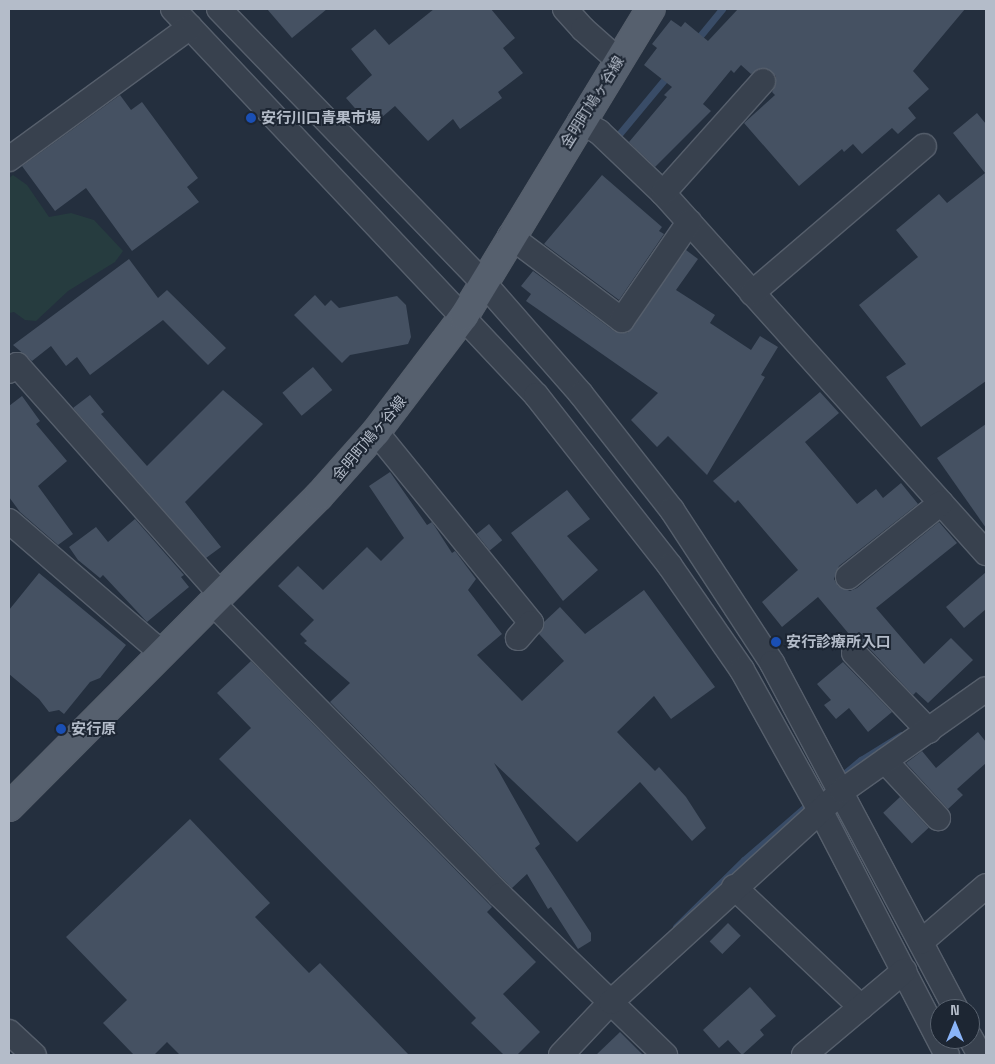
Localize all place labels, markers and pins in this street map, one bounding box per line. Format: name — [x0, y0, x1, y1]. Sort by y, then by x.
place label: 安行川口青果市場 — [261, 109, 381, 127]
marker: 安行川口青果市場 — [245, 112, 257, 124]
place label: 安行診療所入口 — [786, 633, 891, 651]
marker: 安行診療所入口 — [770, 636, 782, 648]
place label: 安行原 — [71, 720, 116, 738]
marker: 安行原 — [55, 723, 67, 735]

